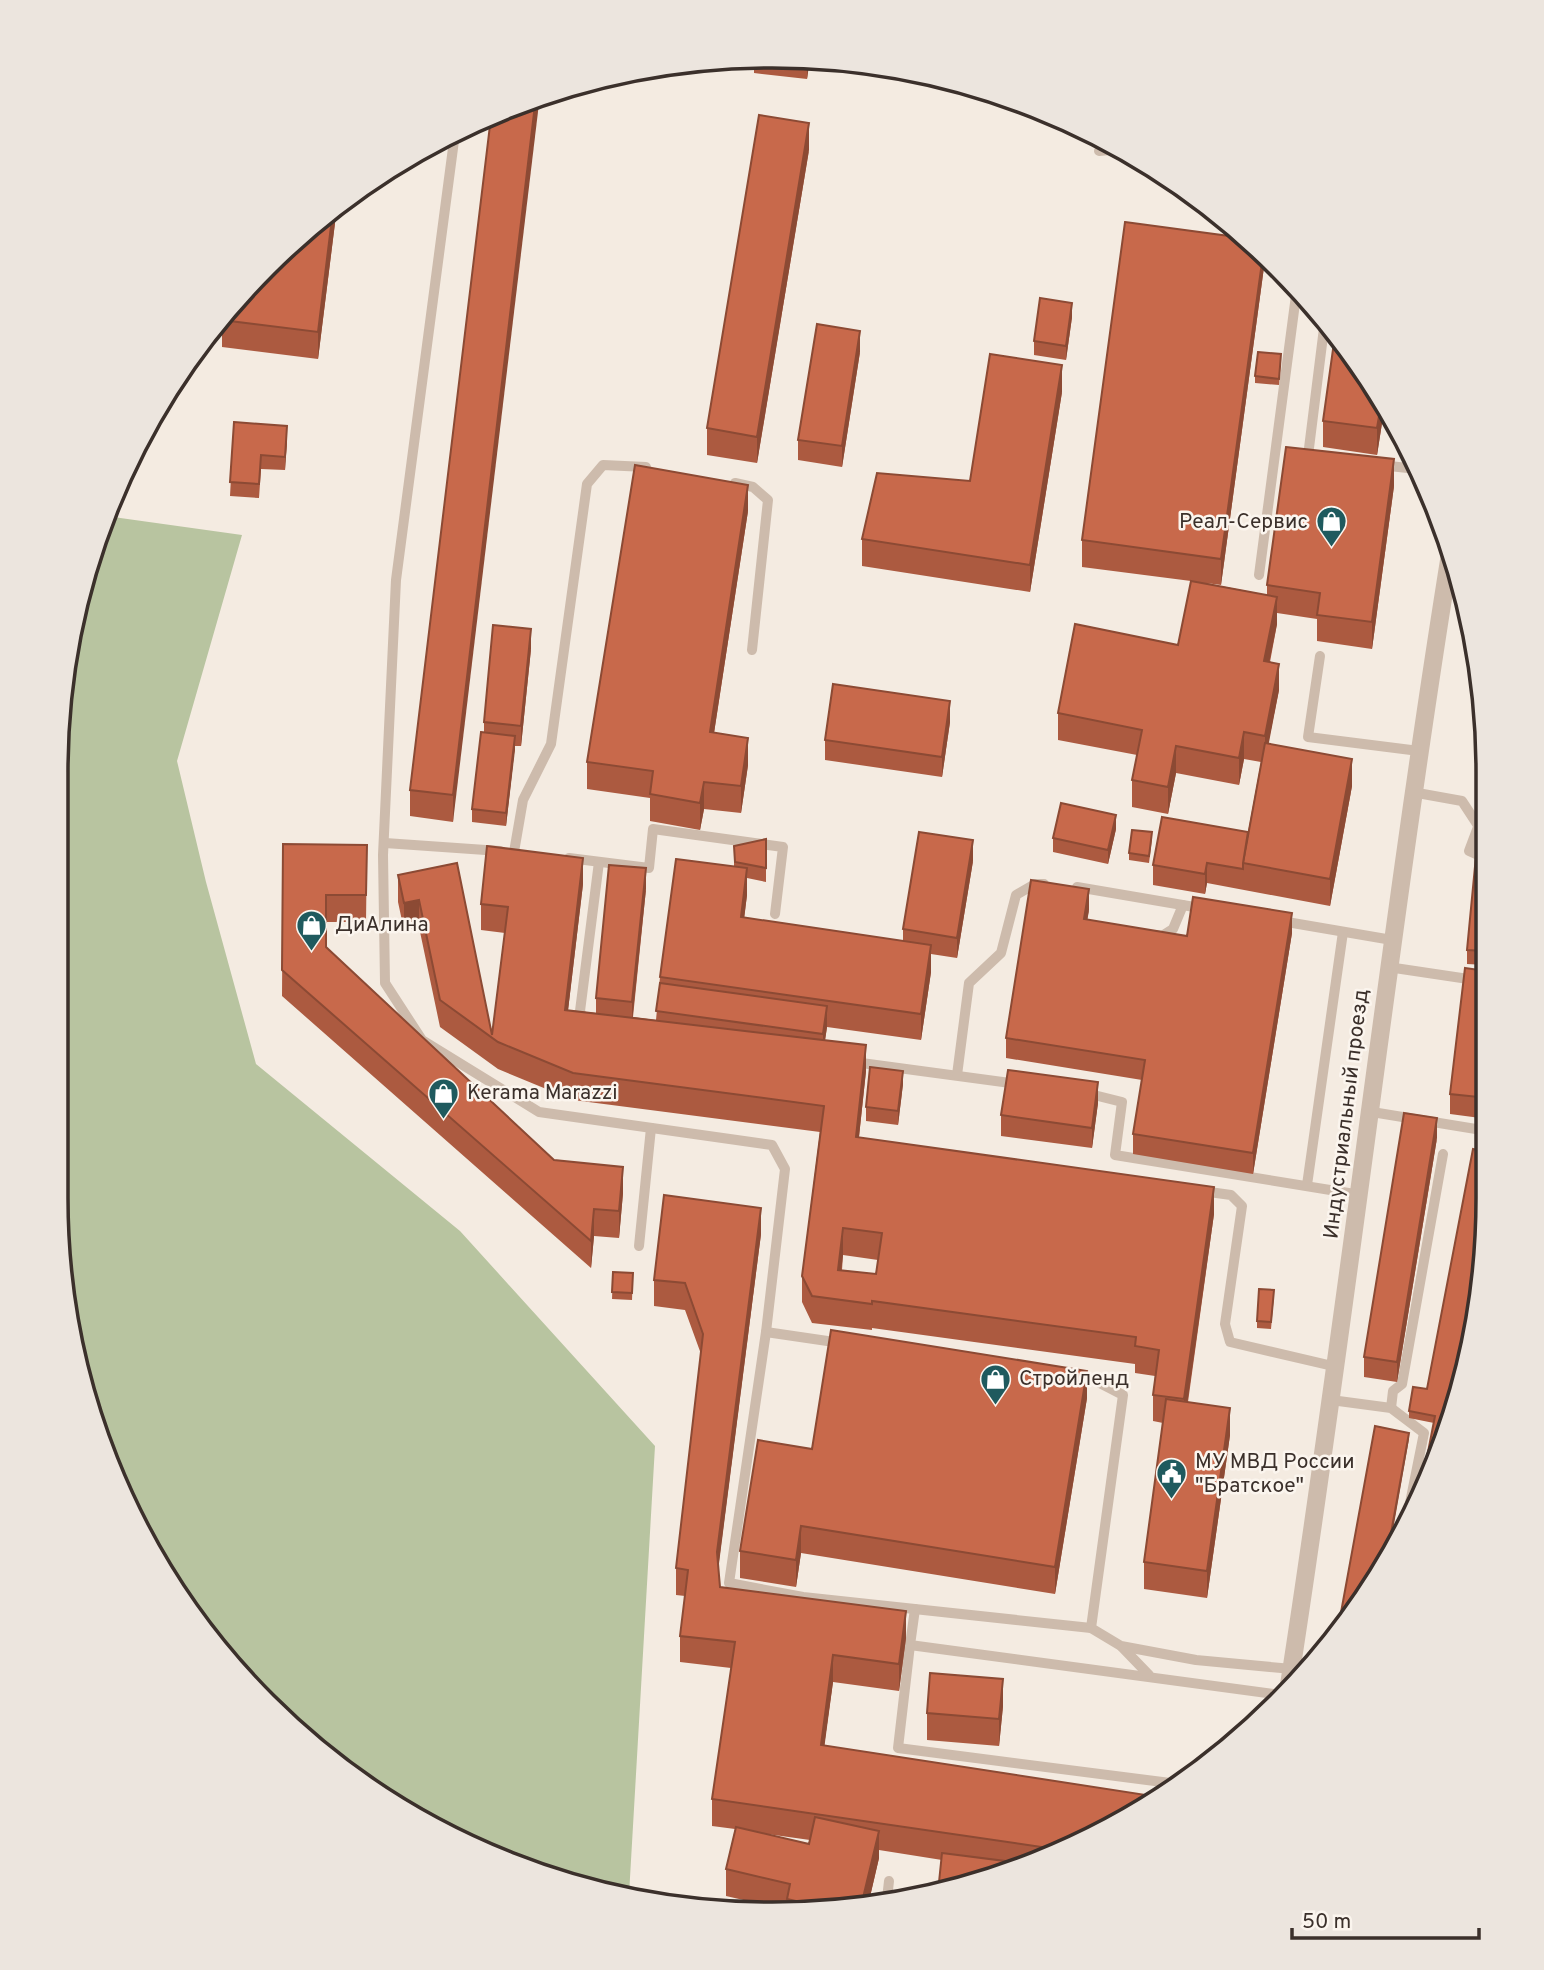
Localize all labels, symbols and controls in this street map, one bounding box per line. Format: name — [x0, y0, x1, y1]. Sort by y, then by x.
shop icon: Реал-Сервис — [1314, 505, 1348, 549]
place label: Реал-Сервис — [1179, 509, 1308, 536]
shop icon: ДиАлина — [295, 908, 329, 952]
place label: ДиАлина — [335, 912, 429, 939]
street label: Индустриальный проезд — [1318, 987, 1376, 1240]
shop icon: Kerama Marazzi — [427, 1076, 461, 1120]
place label: Kerama Marazzi — [467, 1080, 618, 1107]
shop icon: Стройленд — [979, 1362, 1013, 1406]
place label: Стройленд — [1019, 1366, 1129, 1393]
place label: МУ МВД России "Братское" — [1195, 1449, 1355, 1500]
public building icon: МУ МВД России "Братское" — [1155, 1457, 1189, 1501]
scale bar — [1292, 1896, 1479, 1940]
text: 50 m — [1302, 1909, 1351, 1936]

